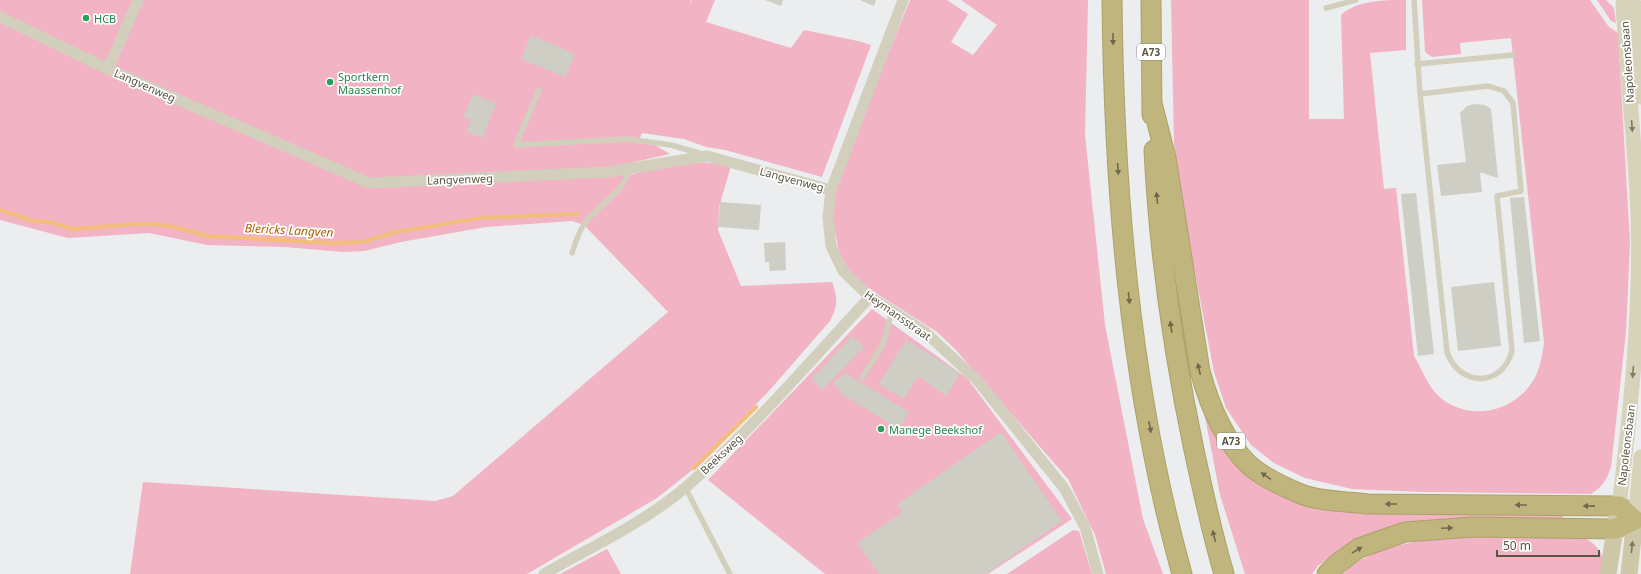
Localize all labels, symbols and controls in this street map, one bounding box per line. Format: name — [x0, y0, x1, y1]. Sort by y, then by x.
place label: HCB — [94, 11, 116, 26]
marker: HCB — [81, 13, 91, 23]
street label: Napoleonsbaan — [1617, 21, 1637, 103]
one-way arrow — [1110, 33, 1116, 46]
road number: A73 — [1137, 44, 1165, 60]
street label: Langvenweg — [112, 65, 178, 105]
place label: Sportkern Maassenhof — [338, 69, 402, 97]
marker: Sportkern Maassenhof — [325, 77, 335, 87]
one-way arrow — [1628, 120, 1635, 132]
street label: Langvenweg — [758, 163, 826, 195]
one-way arrow — [1115, 163, 1122, 175]
street label: Langvenweg — [427, 170, 493, 188]
one-way arrow — [1154, 192, 1160, 204]
water label: Blericks Langven — [244, 219, 334, 241]
street label: Heymansstraat — [862, 286, 934, 344]
one-way arrow — [1126, 292, 1132, 304]
one-way arrow — [1168, 321, 1174, 333]
one-way arrow — [1196, 363, 1202, 375]
one-way arrow — [1630, 366, 1637, 378]
street label: Napoleonsbaan — [1614, 404, 1638, 486]
one-way arrow — [1147, 421, 1153, 433]
place label: Manege Beekshof — [889, 422, 983, 437]
marker: Manege Beekshof — [876, 424, 886, 434]
street label: Beeksweg — [697, 431, 745, 477]
road number: A73 — [1217, 433, 1245, 449]
one-way arrow — [1261, 472, 1271, 480]
one-way arrow — [1384, 501, 1397, 507]
one-way arrow — [1514, 502, 1527, 508]
one-way arrow — [1582, 503, 1595, 509]
one-way arrow — [1441, 525, 1453, 532]
one-way arrow — [1211, 530, 1217, 542]
scale bar — [1497, 532, 1599, 558]
text: 50 m — [1503, 537, 1531, 554]
one-way arrow — [1629, 541, 1636, 553]
one-way arrow — [1351, 547, 1363, 554]

